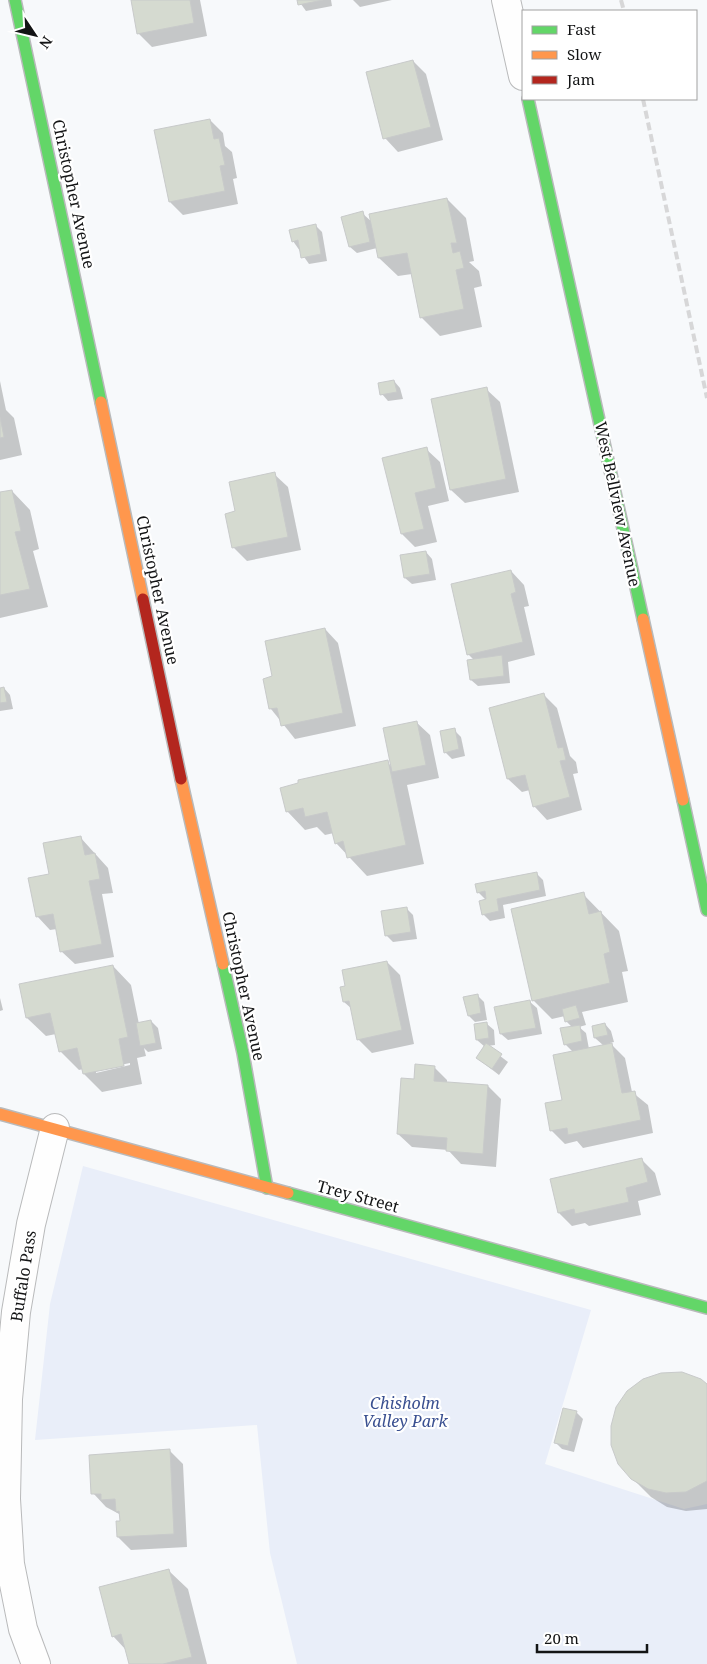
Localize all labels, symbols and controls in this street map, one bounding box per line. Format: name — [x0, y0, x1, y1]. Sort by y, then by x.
north arrow — [10, 10, 60, 60]
legend — [522, 10, 697, 100]
text: Fast — [567, 19, 596, 39]
text: N — [35, 33, 57, 53]
text: Slow — [567, 44, 601, 64]
text: Jam — [566, 69, 595, 89]
street label: Christopher Avenue — [47, 117, 101, 271]
street label: West Bellview Avenue — [590, 419, 646, 589]
street label: Christopher Avenue — [131, 513, 185, 667]
street label: Christopher Avenue — [217, 909, 271, 1063]
street label: Trey Street — [315, 1175, 402, 1218]
street label: Buffalo Pass — [5, 1229, 41, 1323]
park label: Chisholm Valley Park — [362, 1392, 448, 1432]
scale bar — [537, 1622, 647, 1654]
text: 20 m — [544, 1628, 579, 1648]

